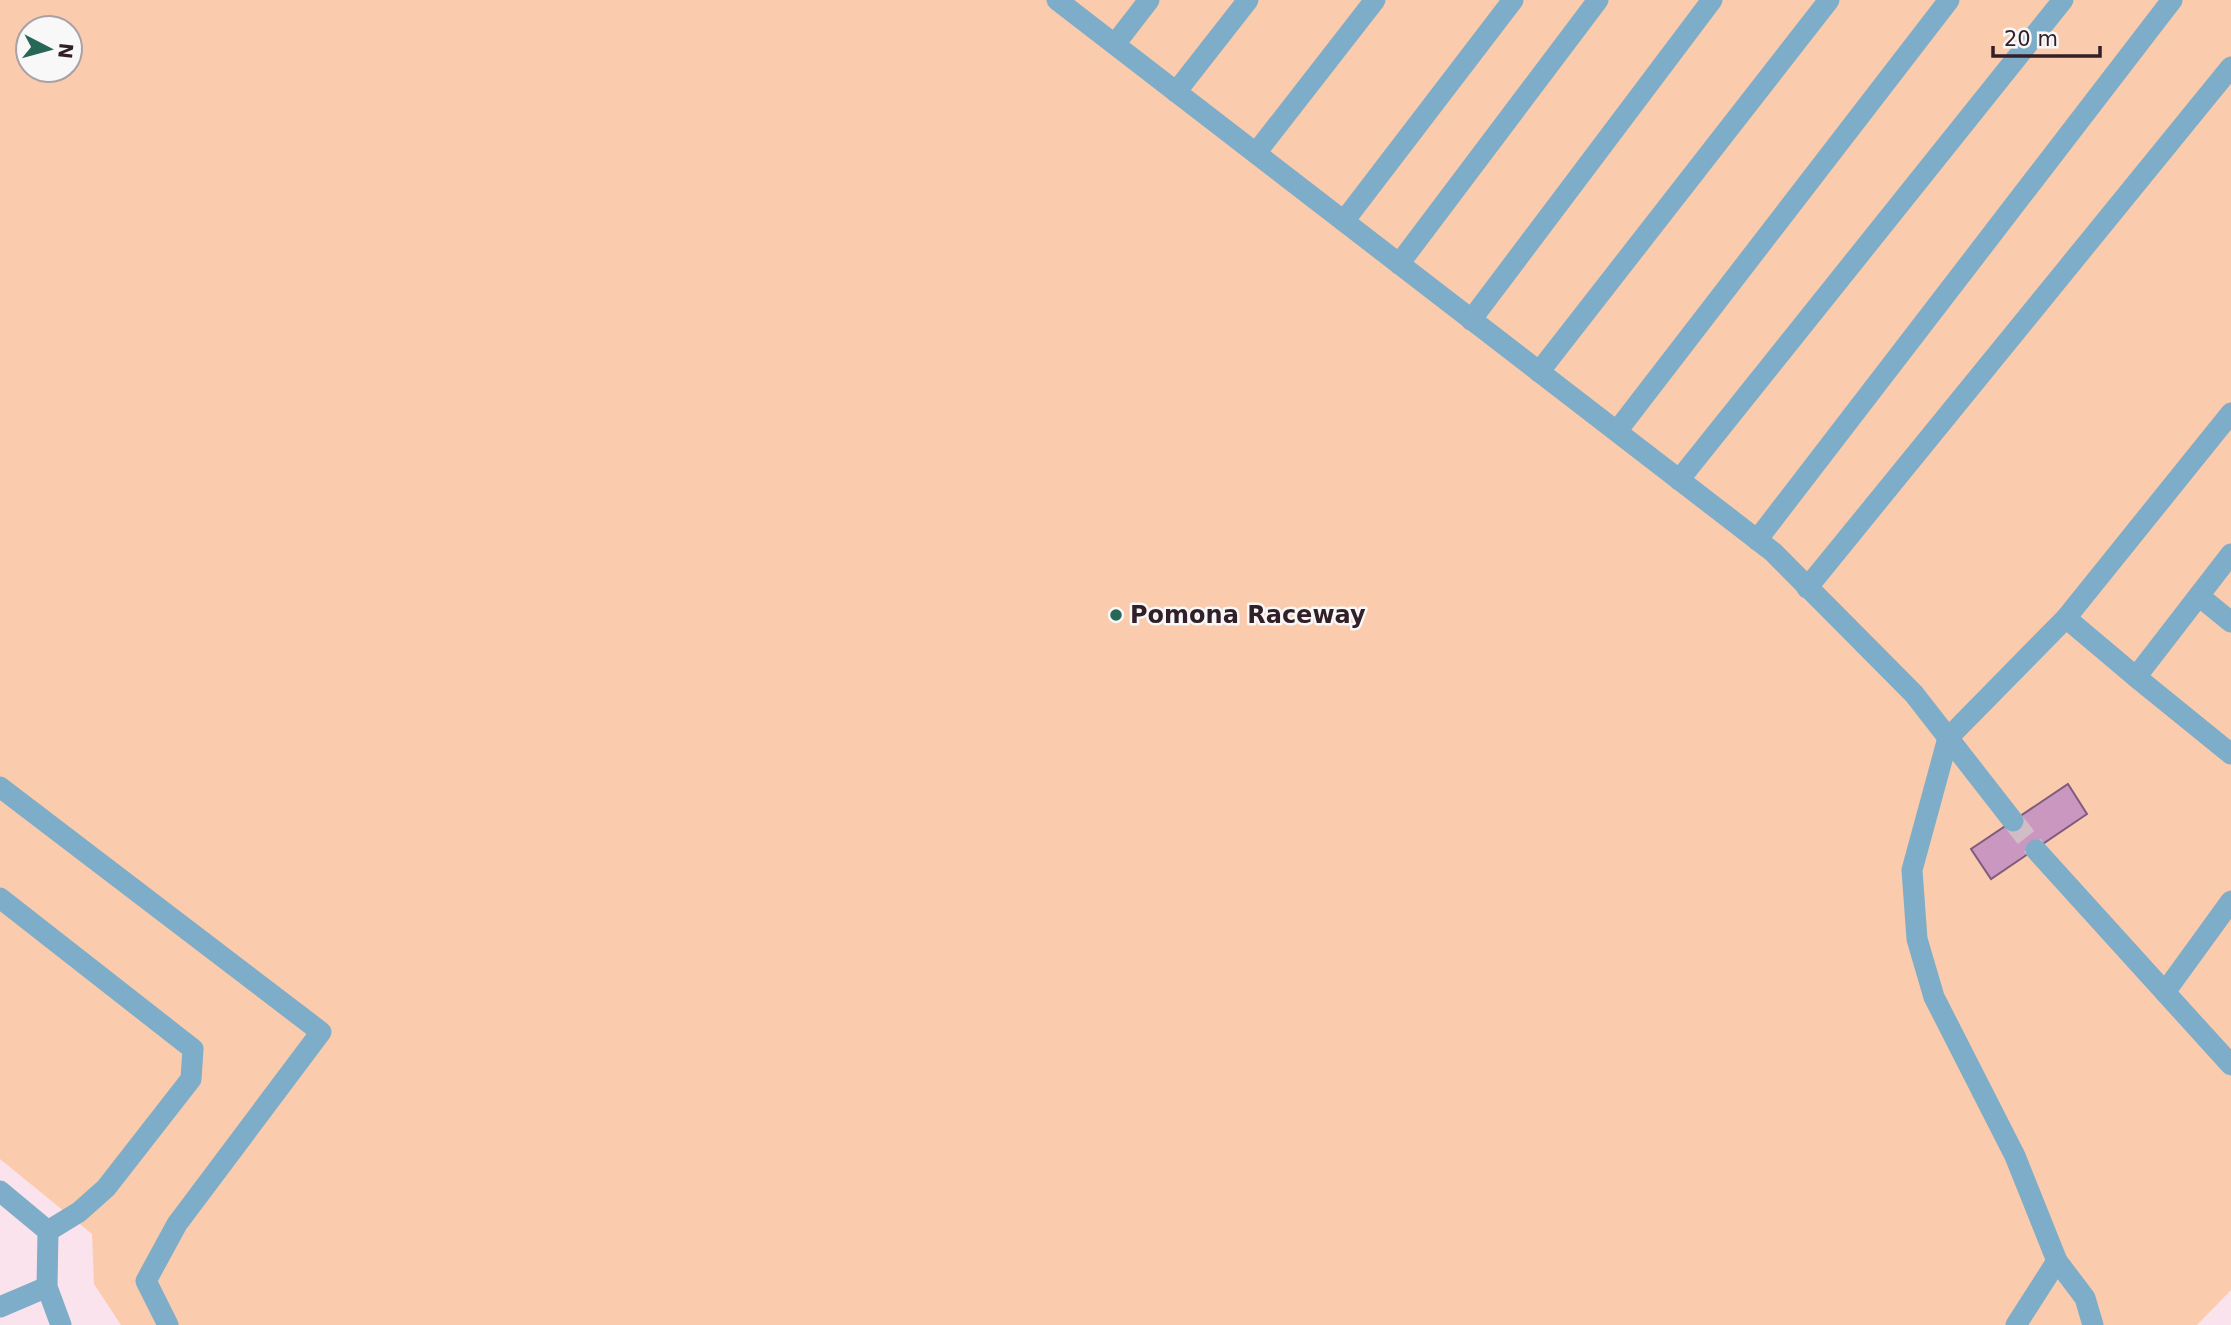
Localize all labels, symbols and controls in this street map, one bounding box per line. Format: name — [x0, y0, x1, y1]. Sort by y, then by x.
north arrow — [14, 14, 84, 84]
scale bar — [1993, 14, 2100, 58]
text: 20 m — [2004, 27, 2058, 51]
text: N — [54, 42, 78, 60]
place label: Pomona Raceway — [1130, 601, 1366, 629]
marker: Pomona Raceway — [1108, 607, 1124, 623]

